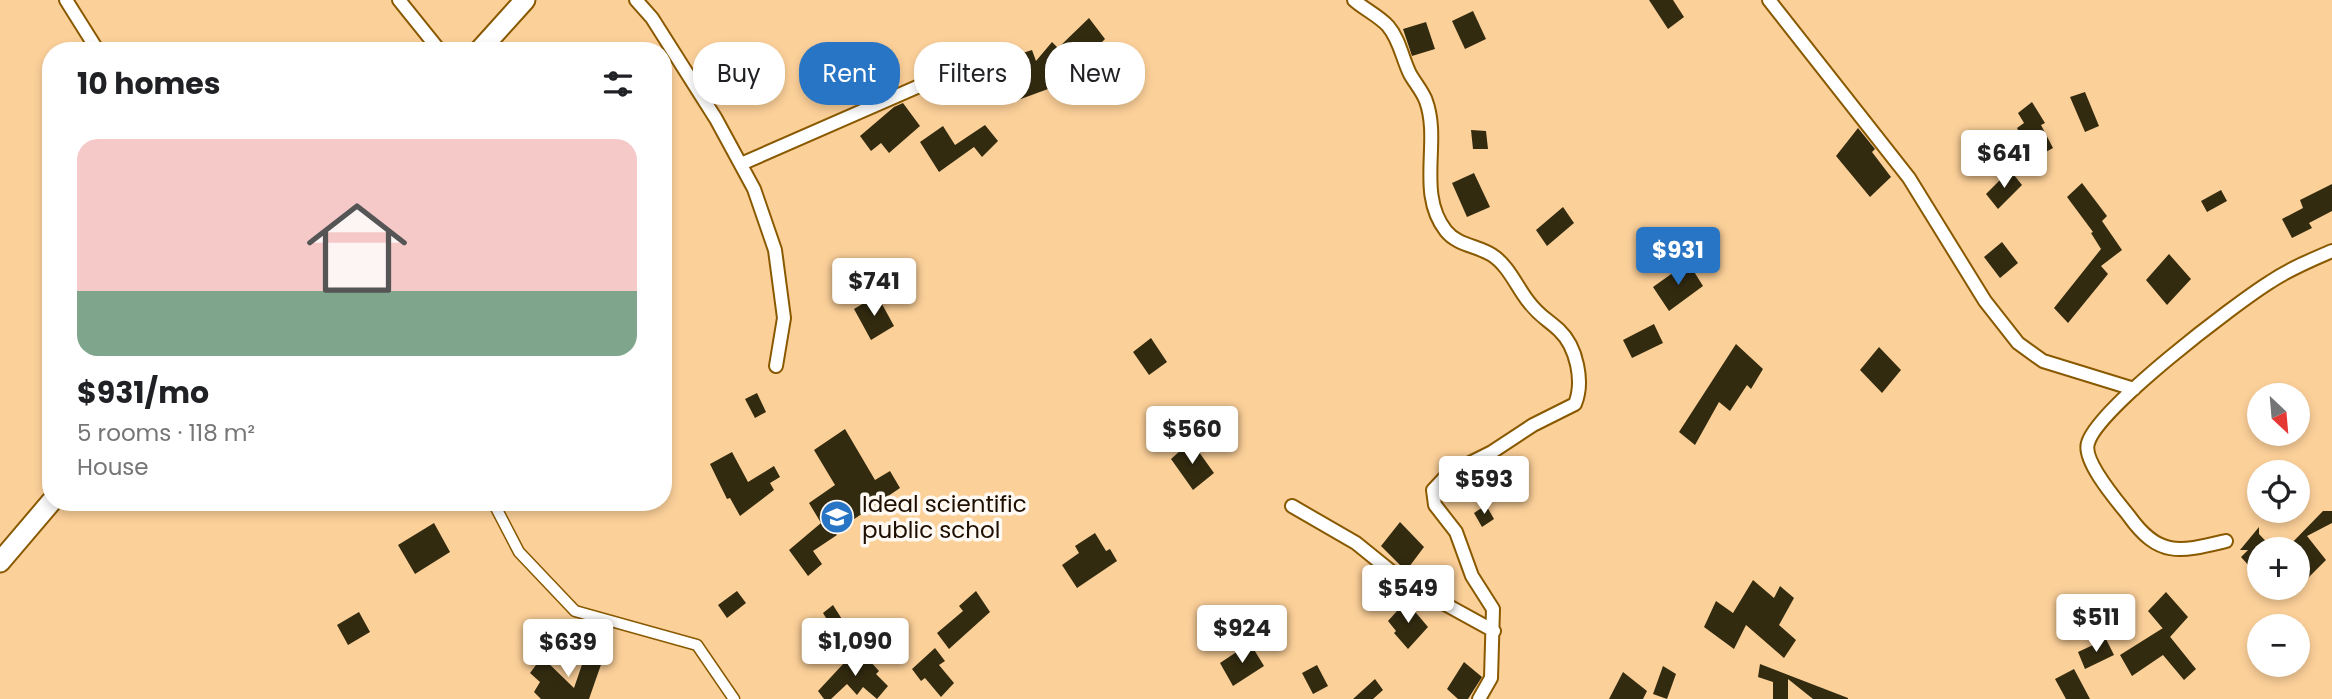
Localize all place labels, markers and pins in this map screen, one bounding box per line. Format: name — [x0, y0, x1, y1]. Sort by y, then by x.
pin: $641 — [1963, 130, 2045, 190]
pin: $931 — [1637, 228, 1719, 287]
pin: $741 — [833, 258, 915, 318]
pin: $560 — [1151, 406, 1233, 466]
pin: $593 — [1443, 456, 1525, 516]
place label: Ideal scientific public schol — [862, 488, 1027, 546]
school or university icon: Ideal scientific public schol — [818, 498, 856, 536]
pin: $549 — [1367, 566, 1449, 625]
pin: $511 — [2055, 594, 2137, 654]
pin: $924 — [1201, 606, 1283, 665]
pin: $1,090 — [798, 618, 912, 678]
pin: $639 — [527, 620, 609, 679]

